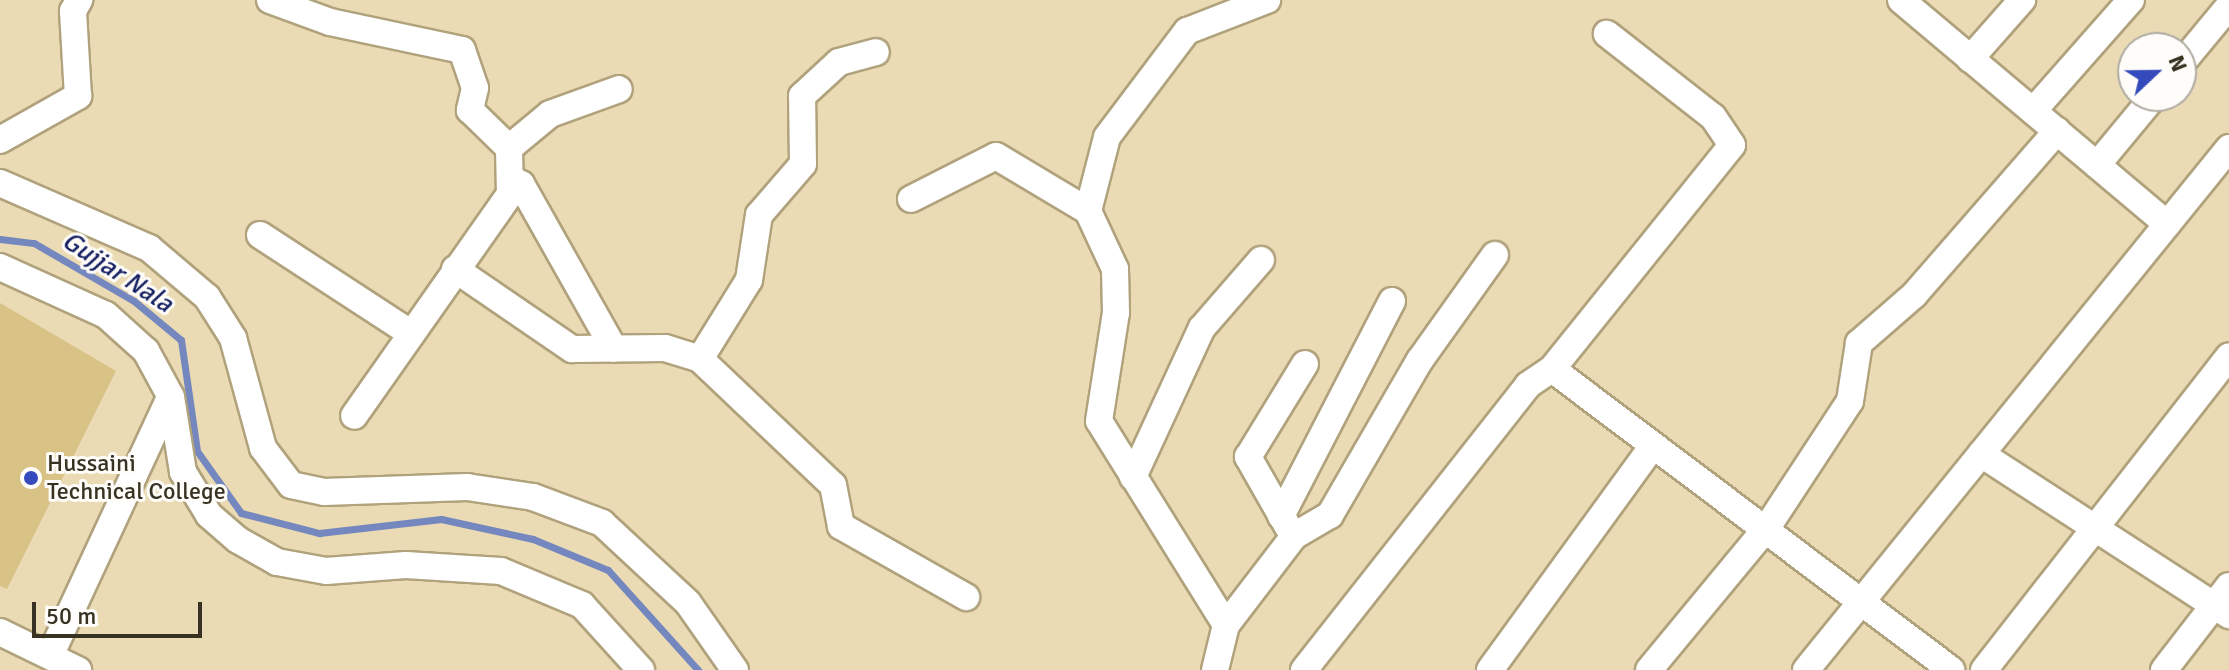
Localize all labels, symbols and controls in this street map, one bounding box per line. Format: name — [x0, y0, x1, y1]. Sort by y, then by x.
north arrow — [2117, 32, 2197, 112]
text: N — [2162, 51, 2193, 76]
water label: Gujjar Nala — [56, 226, 178, 320]
place label: Hussaini Technical College — [47, 450, 226, 506]
marker: Hussaini Technical College — [22, 469, 40, 487]
scale bar — [36, 586, 206, 636]
text: 50 m — [46, 601, 96, 631]

